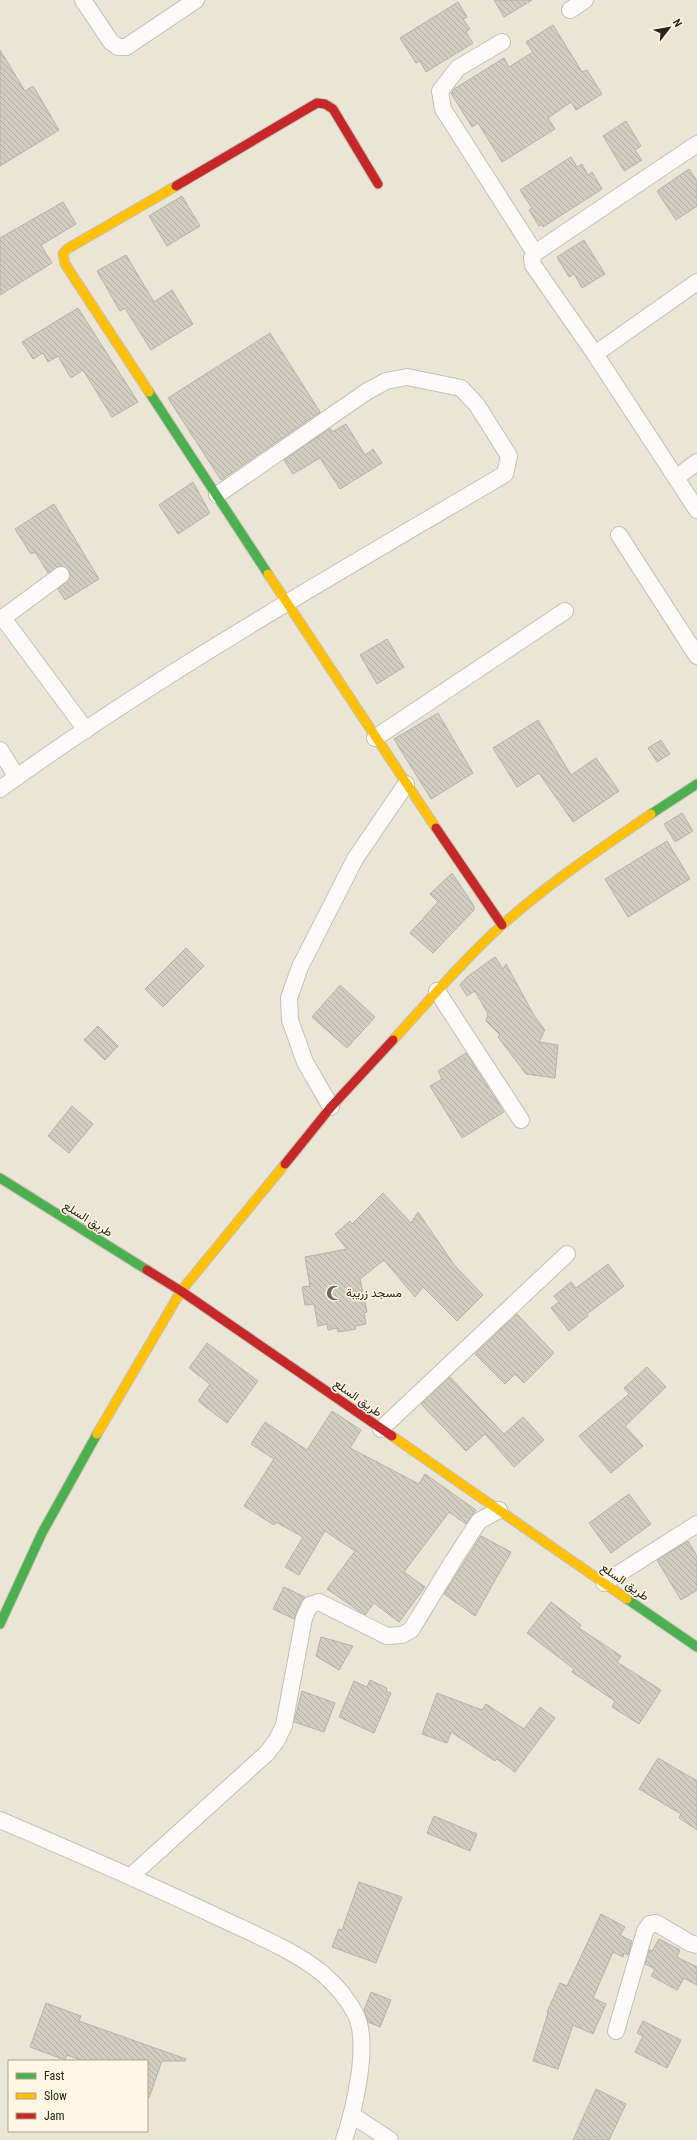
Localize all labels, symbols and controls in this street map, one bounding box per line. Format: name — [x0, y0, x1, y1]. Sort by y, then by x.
north arrow — [649, 8, 689, 48]
text: N — [670, 17, 685, 30]
street label: طريق السلع — [60, 1198, 115, 1241]
mosque icon: مسجد زريبة — [325, 1284, 343, 1302]
place label: مسجد زريبة — [346, 1286, 402, 1301]
street label: طريق السلع — [330, 1376, 385, 1421]
street label: طريق السلع — [597, 1560, 652, 1605]
legend — [8, 2060, 148, 2132]
text: Fast — [44, 2069, 65, 2083]
text: Slow — [44, 2089, 67, 2103]
text: Jam — [44, 2109, 65, 2123]

